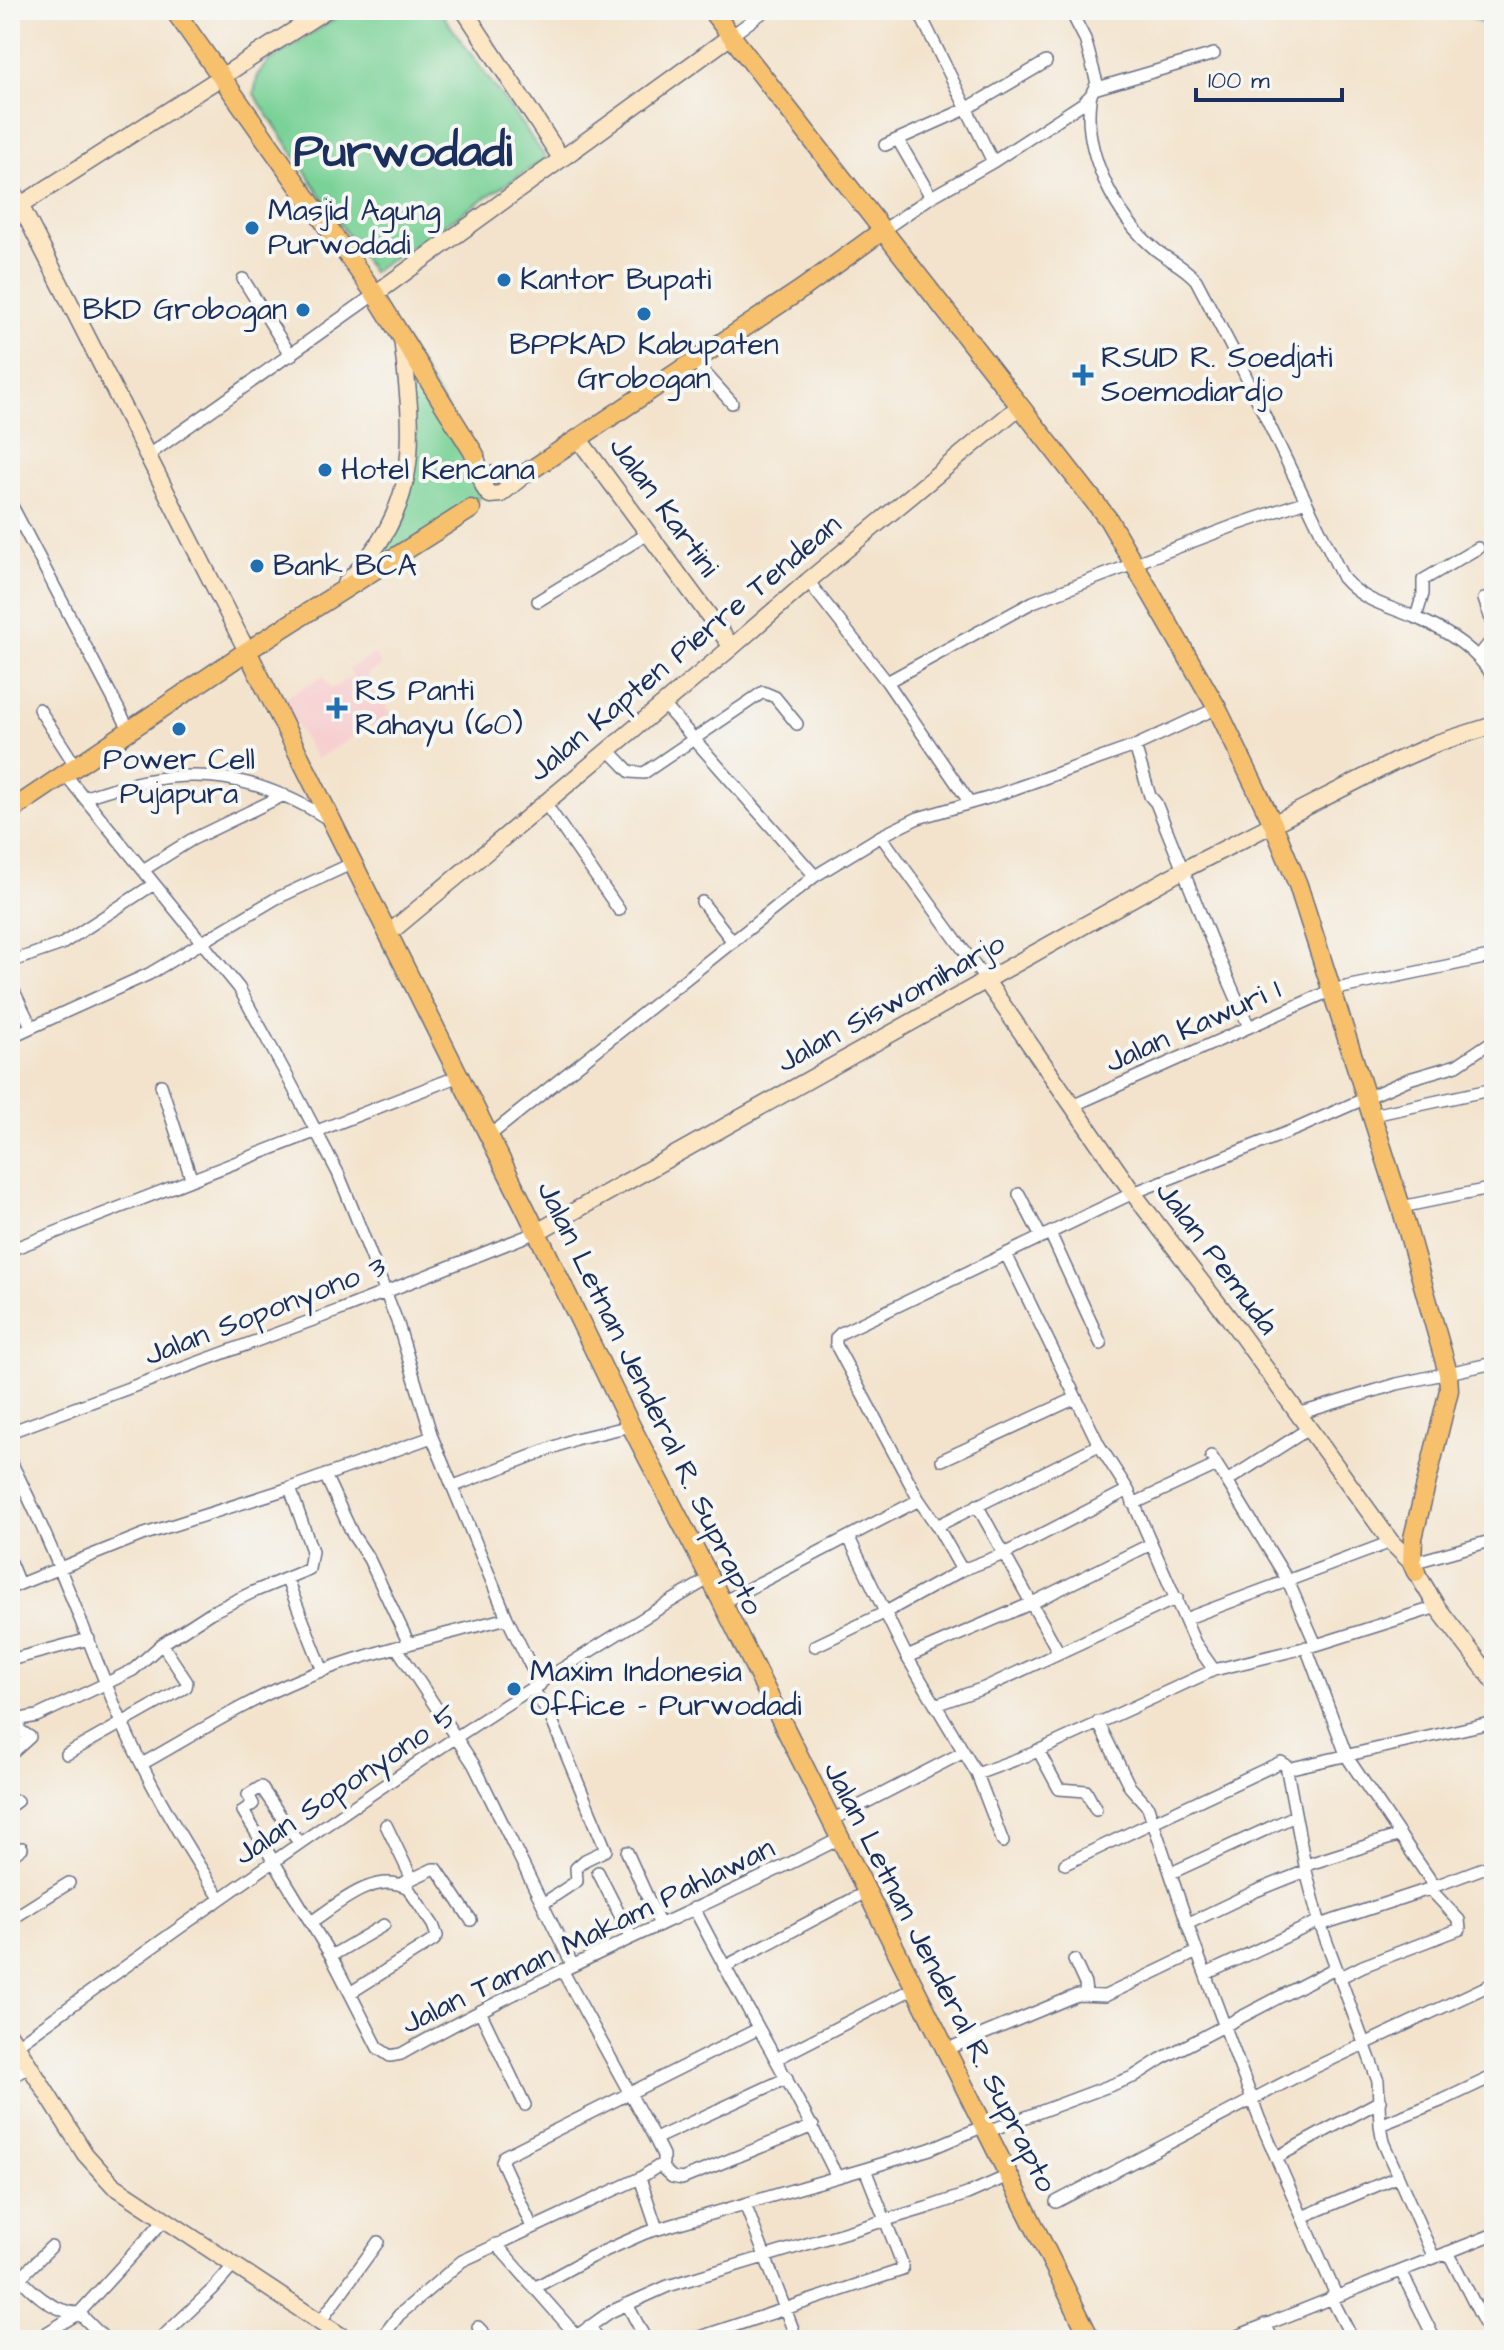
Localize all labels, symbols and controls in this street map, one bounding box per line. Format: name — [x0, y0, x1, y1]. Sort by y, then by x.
scale bar — [1196, 52, 1342, 102]
text: 100 m — [1208, 64, 1270, 98]
district label: Purwodadi — [294, 121, 512, 185]
place label: Masjid Agung Purwodadi — [268, 190, 441, 266]
marker: Masjid Agung Purwodadi — [243, 219, 261, 237]
place label: Kantor Bupati — [520, 259, 712, 301]
marker: Kantor Bupati — [495, 271, 513, 289]
place label: BKD Grobogan — [82, 289, 287, 332]
marker: BKD Grobogan — [294, 301, 312, 319]
marker: BPPKAD Kabupaten Grobogan — [635, 305, 653, 323]
place label: BPPKAD Kabupaten Grobogan — [509, 324, 779, 401]
place label: RSUD R. Soedjati Soemodiardjo — [1101, 337, 1333, 413]
marker: RSUD R. Soedjati Soemodiardjo — [1072, 364, 1094, 386]
street label: Jalan Kartini — [599, 428, 730, 586]
place label: Hotel Kencana — [341, 449, 535, 491]
marker: Hotel Kencana — [316, 461, 334, 479]
street label: Jalan Kapten Pierre Tendean — [520, 504, 850, 792]
place label: Bank BCA — [273, 545, 417, 587]
marker: Bank BCA — [248, 557, 266, 575]
place label: RS Panti Rahayu (60) — [355, 670, 523, 747]
marker: RS Panti Rahayu (60) — [326, 697, 348, 719]
marker: Power Cell Pujapura — [170, 720, 188, 738]
place label: Power Cell Pujapura — [103, 739, 255, 815]
street label: Jalan Siswomiharjo — [769, 923, 1013, 1083]
street label: Jalan Kawuri 1 — [1099, 969, 1288, 1083]
street label: Jalan Pemuda — [1145, 1172, 1289, 1344]
street label: Jalan Letnan Jenderal R. Suprapto — [526, 1174, 774, 1622]
street label: Jalan Soponyono 3 — [138, 1246, 392, 1377]
place label: Maxim Indonesia Office - Purwodadi — [530, 1651, 802, 1727]
marker: Maxim Indonesia Office - Purwodadi — [505, 1680, 523, 1698]
street label: Jalan Soponyono 5 — [226, 1695, 467, 1876]
street label: Jalan Letnan Jenderal R. Suprapto — [813, 1754, 1067, 2200]
street label: Jalan Taman Makam Pahlawan — [394, 1827, 782, 2045]

